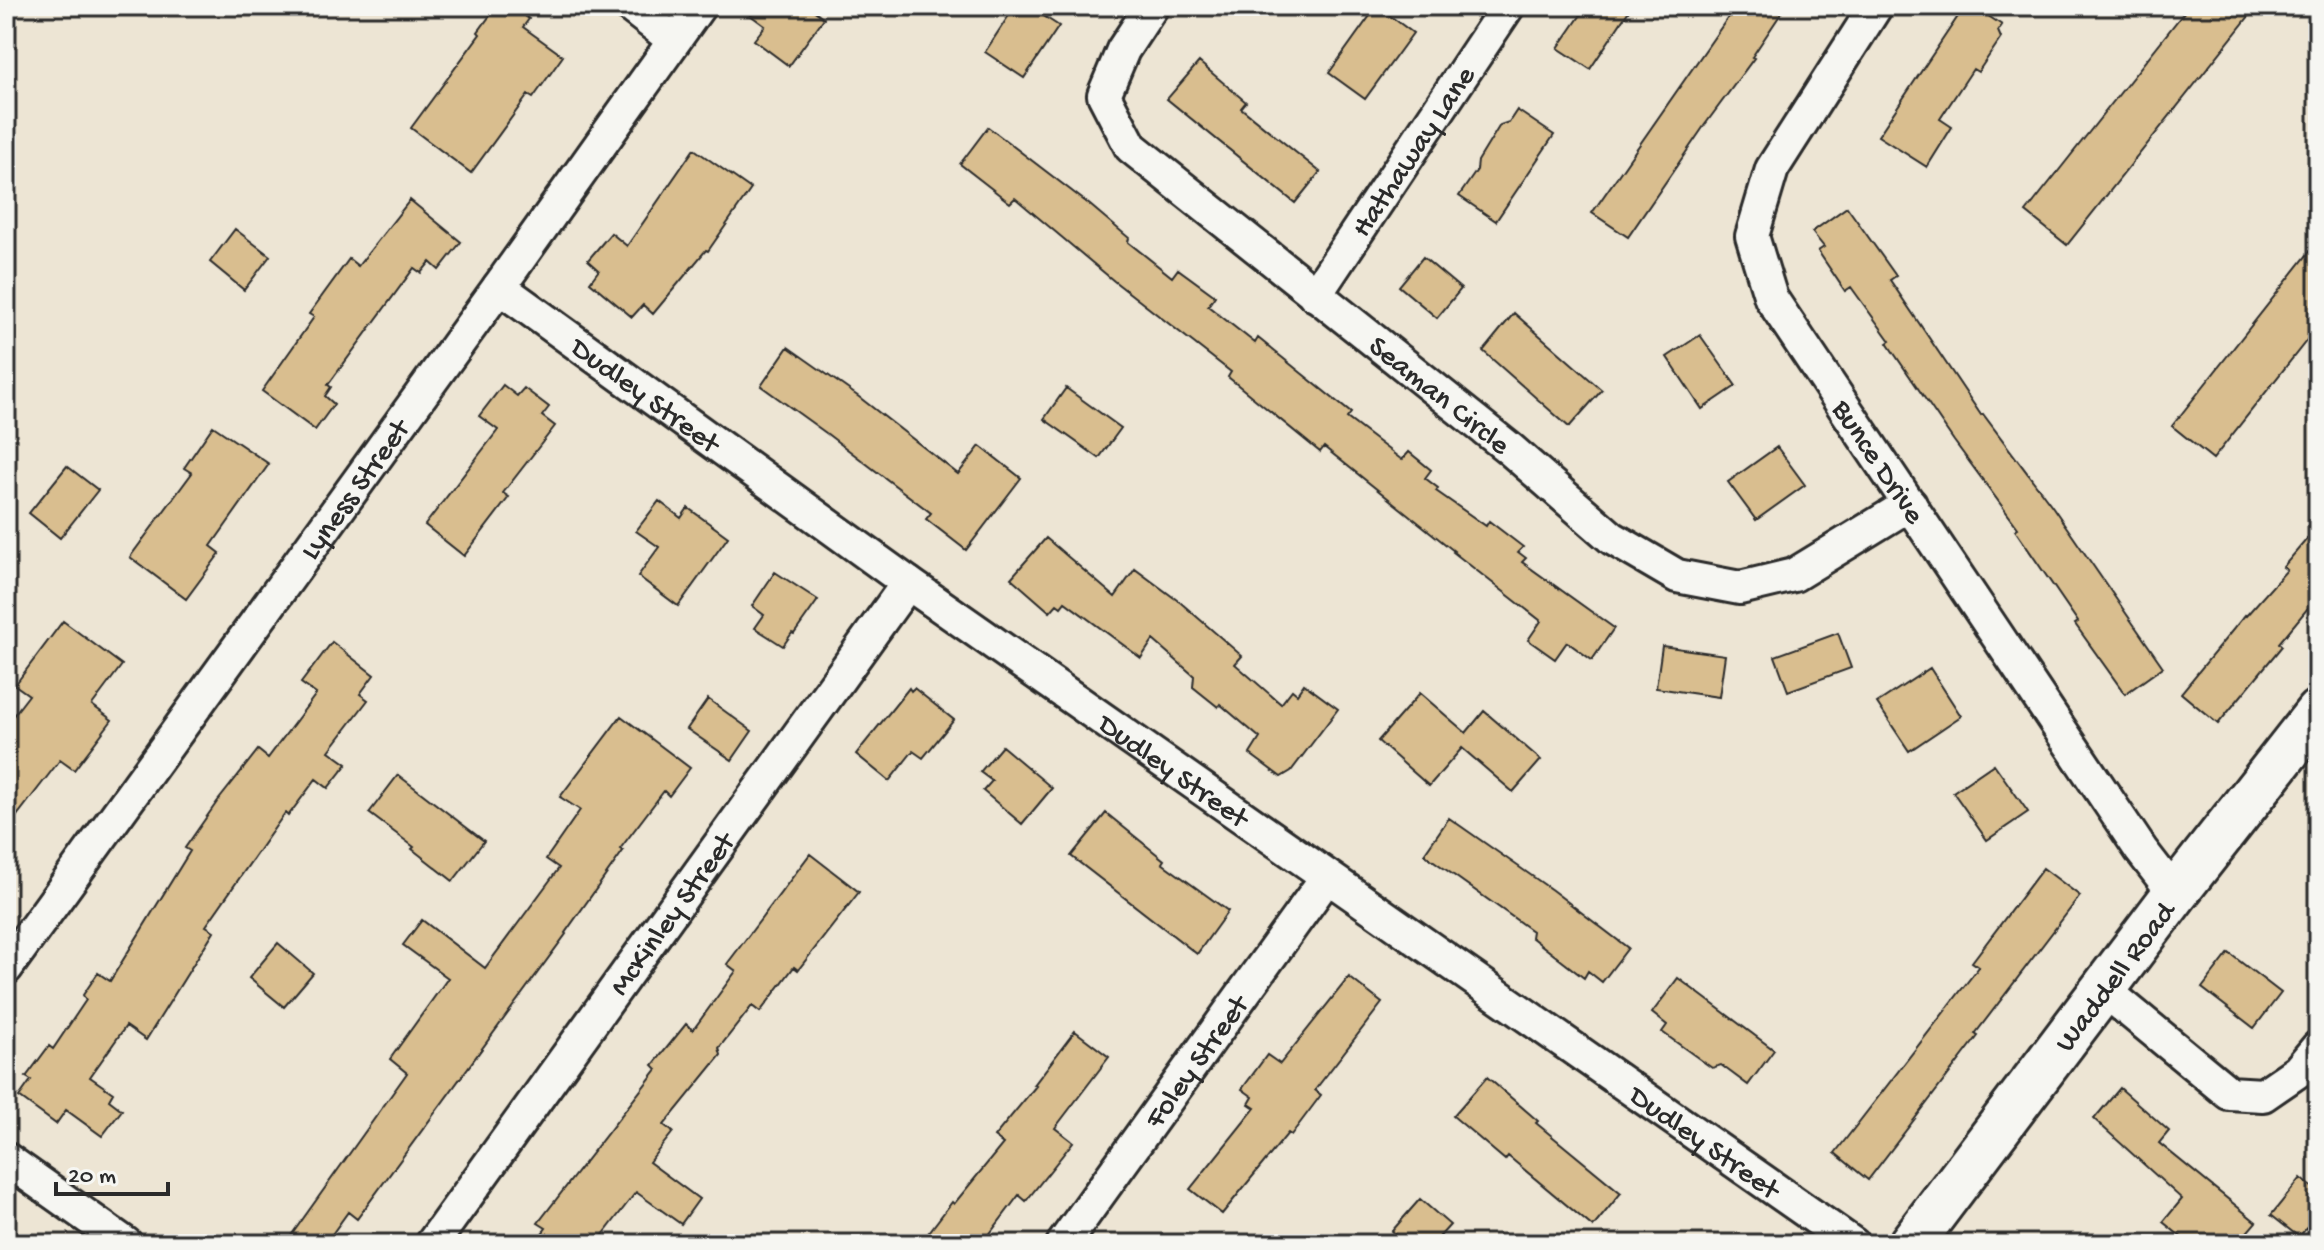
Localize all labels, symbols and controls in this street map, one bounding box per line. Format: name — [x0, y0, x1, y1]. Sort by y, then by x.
street label: Hathaway Lane — [1346, 60, 1485, 245]
street label: Seaman Circle — [1360, 330, 1516, 465]
street label: Dudley Street — [561, 331, 727, 464]
street label: Bunce Drive — [1822, 394, 1931, 532]
street label: Lyness Street — [294, 412, 421, 568]
street label: Dudley Street — [1088, 707, 1256, 839]
street label: McKinley Street — [604, 825, 746, 1004]
street label: Waddell Road — [2049, 895, 2186, 1060]
street label: Foley Street — [1139, 988, 1260, 1137]
street label: Dudley Street — [1619, 1079, 1787, 1211]
scale bar — [56, 1146, 168, 1196]
text: 20 m — [68, 1163, 116, 1192]

